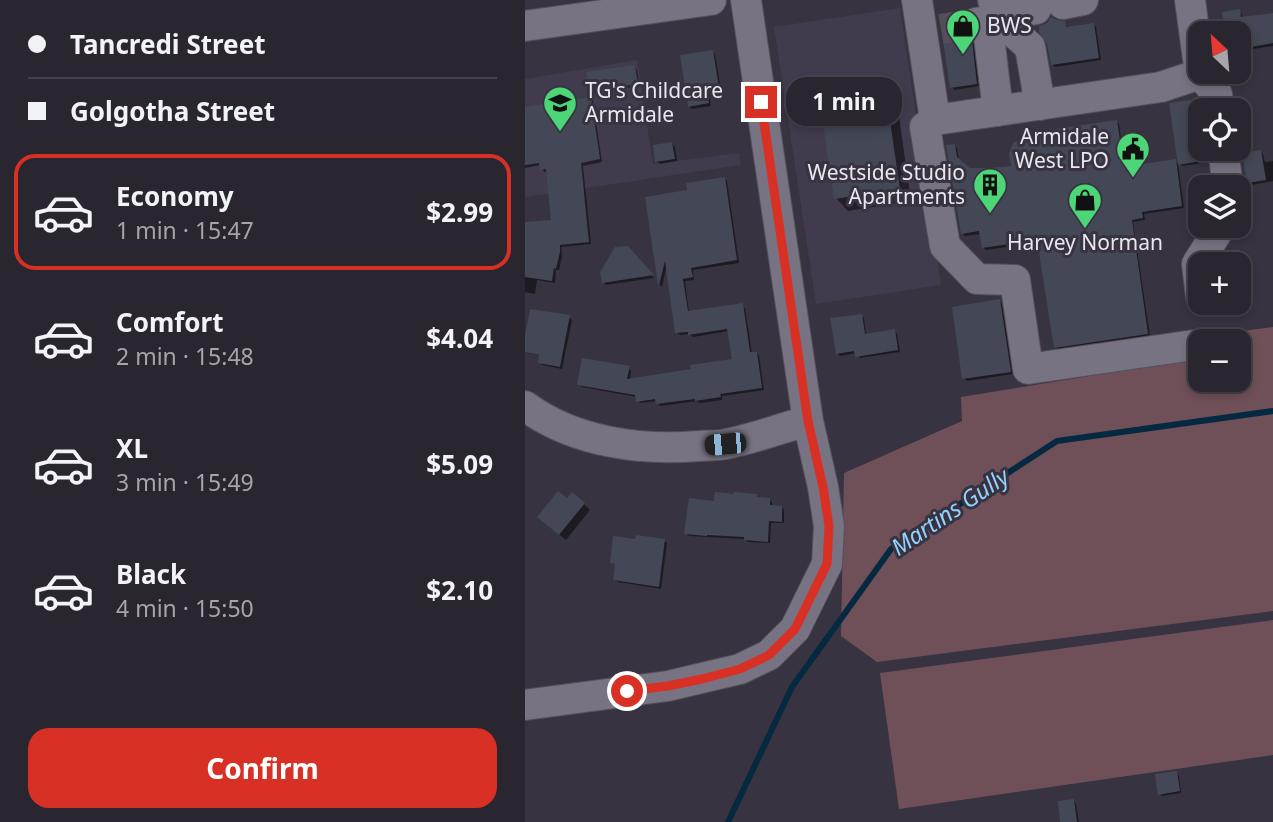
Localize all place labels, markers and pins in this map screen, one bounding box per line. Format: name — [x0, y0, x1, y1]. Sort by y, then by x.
shop icon: BWS — [944, 7, 982, 56]
place label: BWS — [987, 11, 1032, 39]
place label: TG's Childcare Armidale — [585, 76, 723, 128]
school or university icon: TG's Childcare Armidale — [541, 84, 579, 133]
place label: Armidale West LPO — [1015, 122, 1109, 174]
public building icon: Armidale West LPO — [1114, 130, 1152, 179]
place label: Westside Studio Apartments — [808, 158, 965, 210]
building icon: Westside Studio Apartments — [971, 166, 1009, 215]
shop icon: Harvey Norman — [1066, 181, 1104, 230]
place label: Harvey Norman — [1007, 228, 1163, 256]

